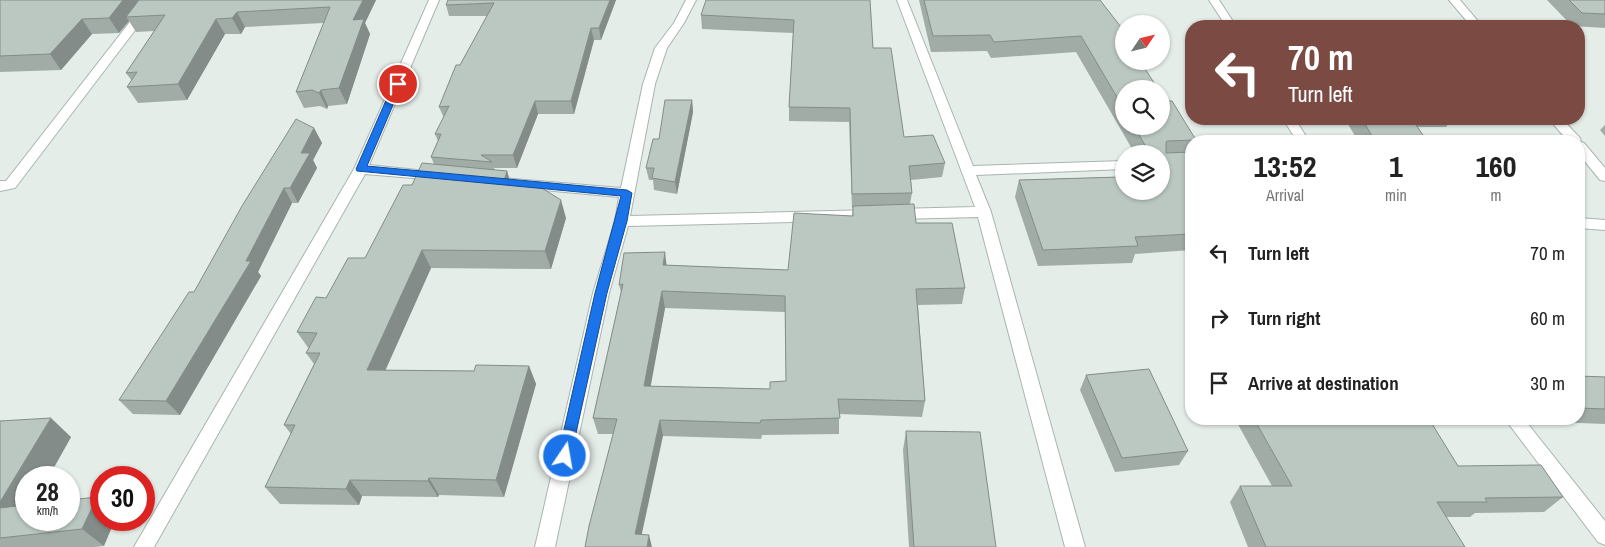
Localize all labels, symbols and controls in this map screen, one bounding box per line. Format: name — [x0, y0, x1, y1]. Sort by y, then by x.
north arrow — [1115, 15, 1170, 70]
map controls — [1115, 15, 1170, 200]
text: 70 m — [1288, 34, 1353, 81]
icon: left — [1205, 40, 1270, 105]
pin — [377, 63, 419, 105]
icon: arrive — [384, 70, 412, 98]
text: Turn left — [1288, 79, 1353, 109]
button: search — [1115, 80, 1170, 135]
button: layers — [1115, 145, 1170, 200]
text: 13:52 — [1254, 146, 1316, 186]
text: 1 — [1389, 146, 1403, 186]
text: 160 — [1475, 146, 1516, 186]
text: Arrival — [1266, 184, 1304, 206]
text: min — [1385, 184, 1407, 206]
text: m — [1490, 184, 1501, 206]
icon: left — [1205, 239, 1233, 267]
text: Turn left — [1248, 240, 1309, 266]
text: 70 m — [1530, 240, 1565, 266]
icon: right — [1205, 304, 1233, 332]
text: Turn right — [1248, 305, 1320, 331]
text: 60 m — [1530, 305, 1565, 331]
icon: arrive — [1205, 369, 1233, 397]
text: Arrive at destination — [1248, 370, 1399, 396]
text: 30 m — [1530, 370, 1565, 396]
position arrow — [538, 429, 590, 481]
speed limit sign: 30 — [90, 466, 155, 531]
text: 28 — [36, 475, 59, 509]
text: km/h — [37, 503, 58, 519]

